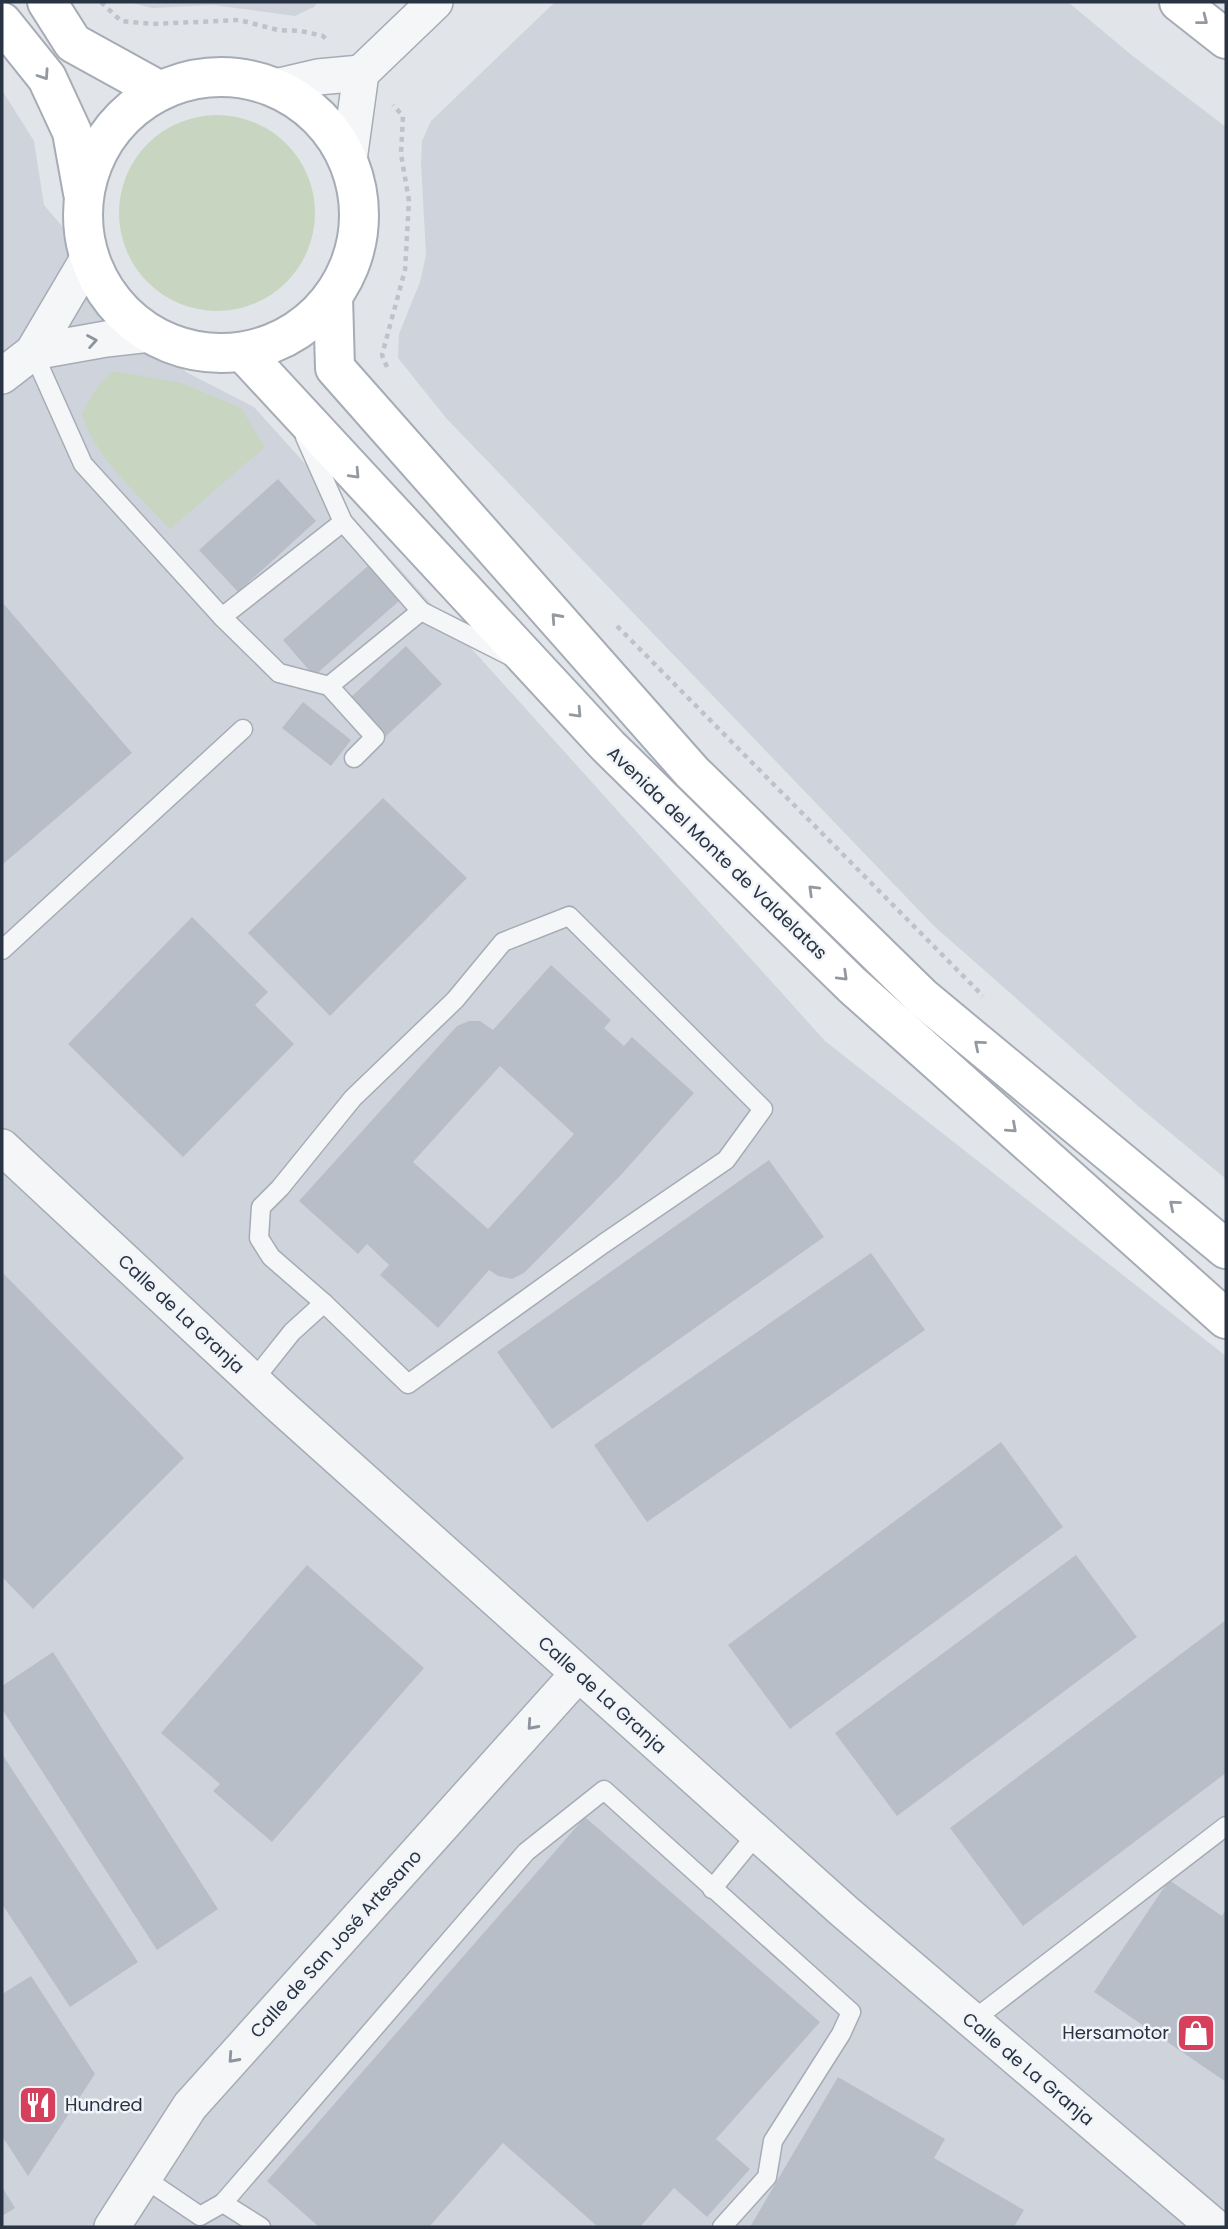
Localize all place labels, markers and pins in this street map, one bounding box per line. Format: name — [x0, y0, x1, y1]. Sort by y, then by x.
shop icon: Hersamotor — [1175, 2012, 1217, 2054]
place label: Hersamotor — [1062, 2020, 1169, 2045]
restaurant icon: Hundred — [17, 2084, 59, 2126]
place label: Hundred — [65, 2092, 143, 2117]

